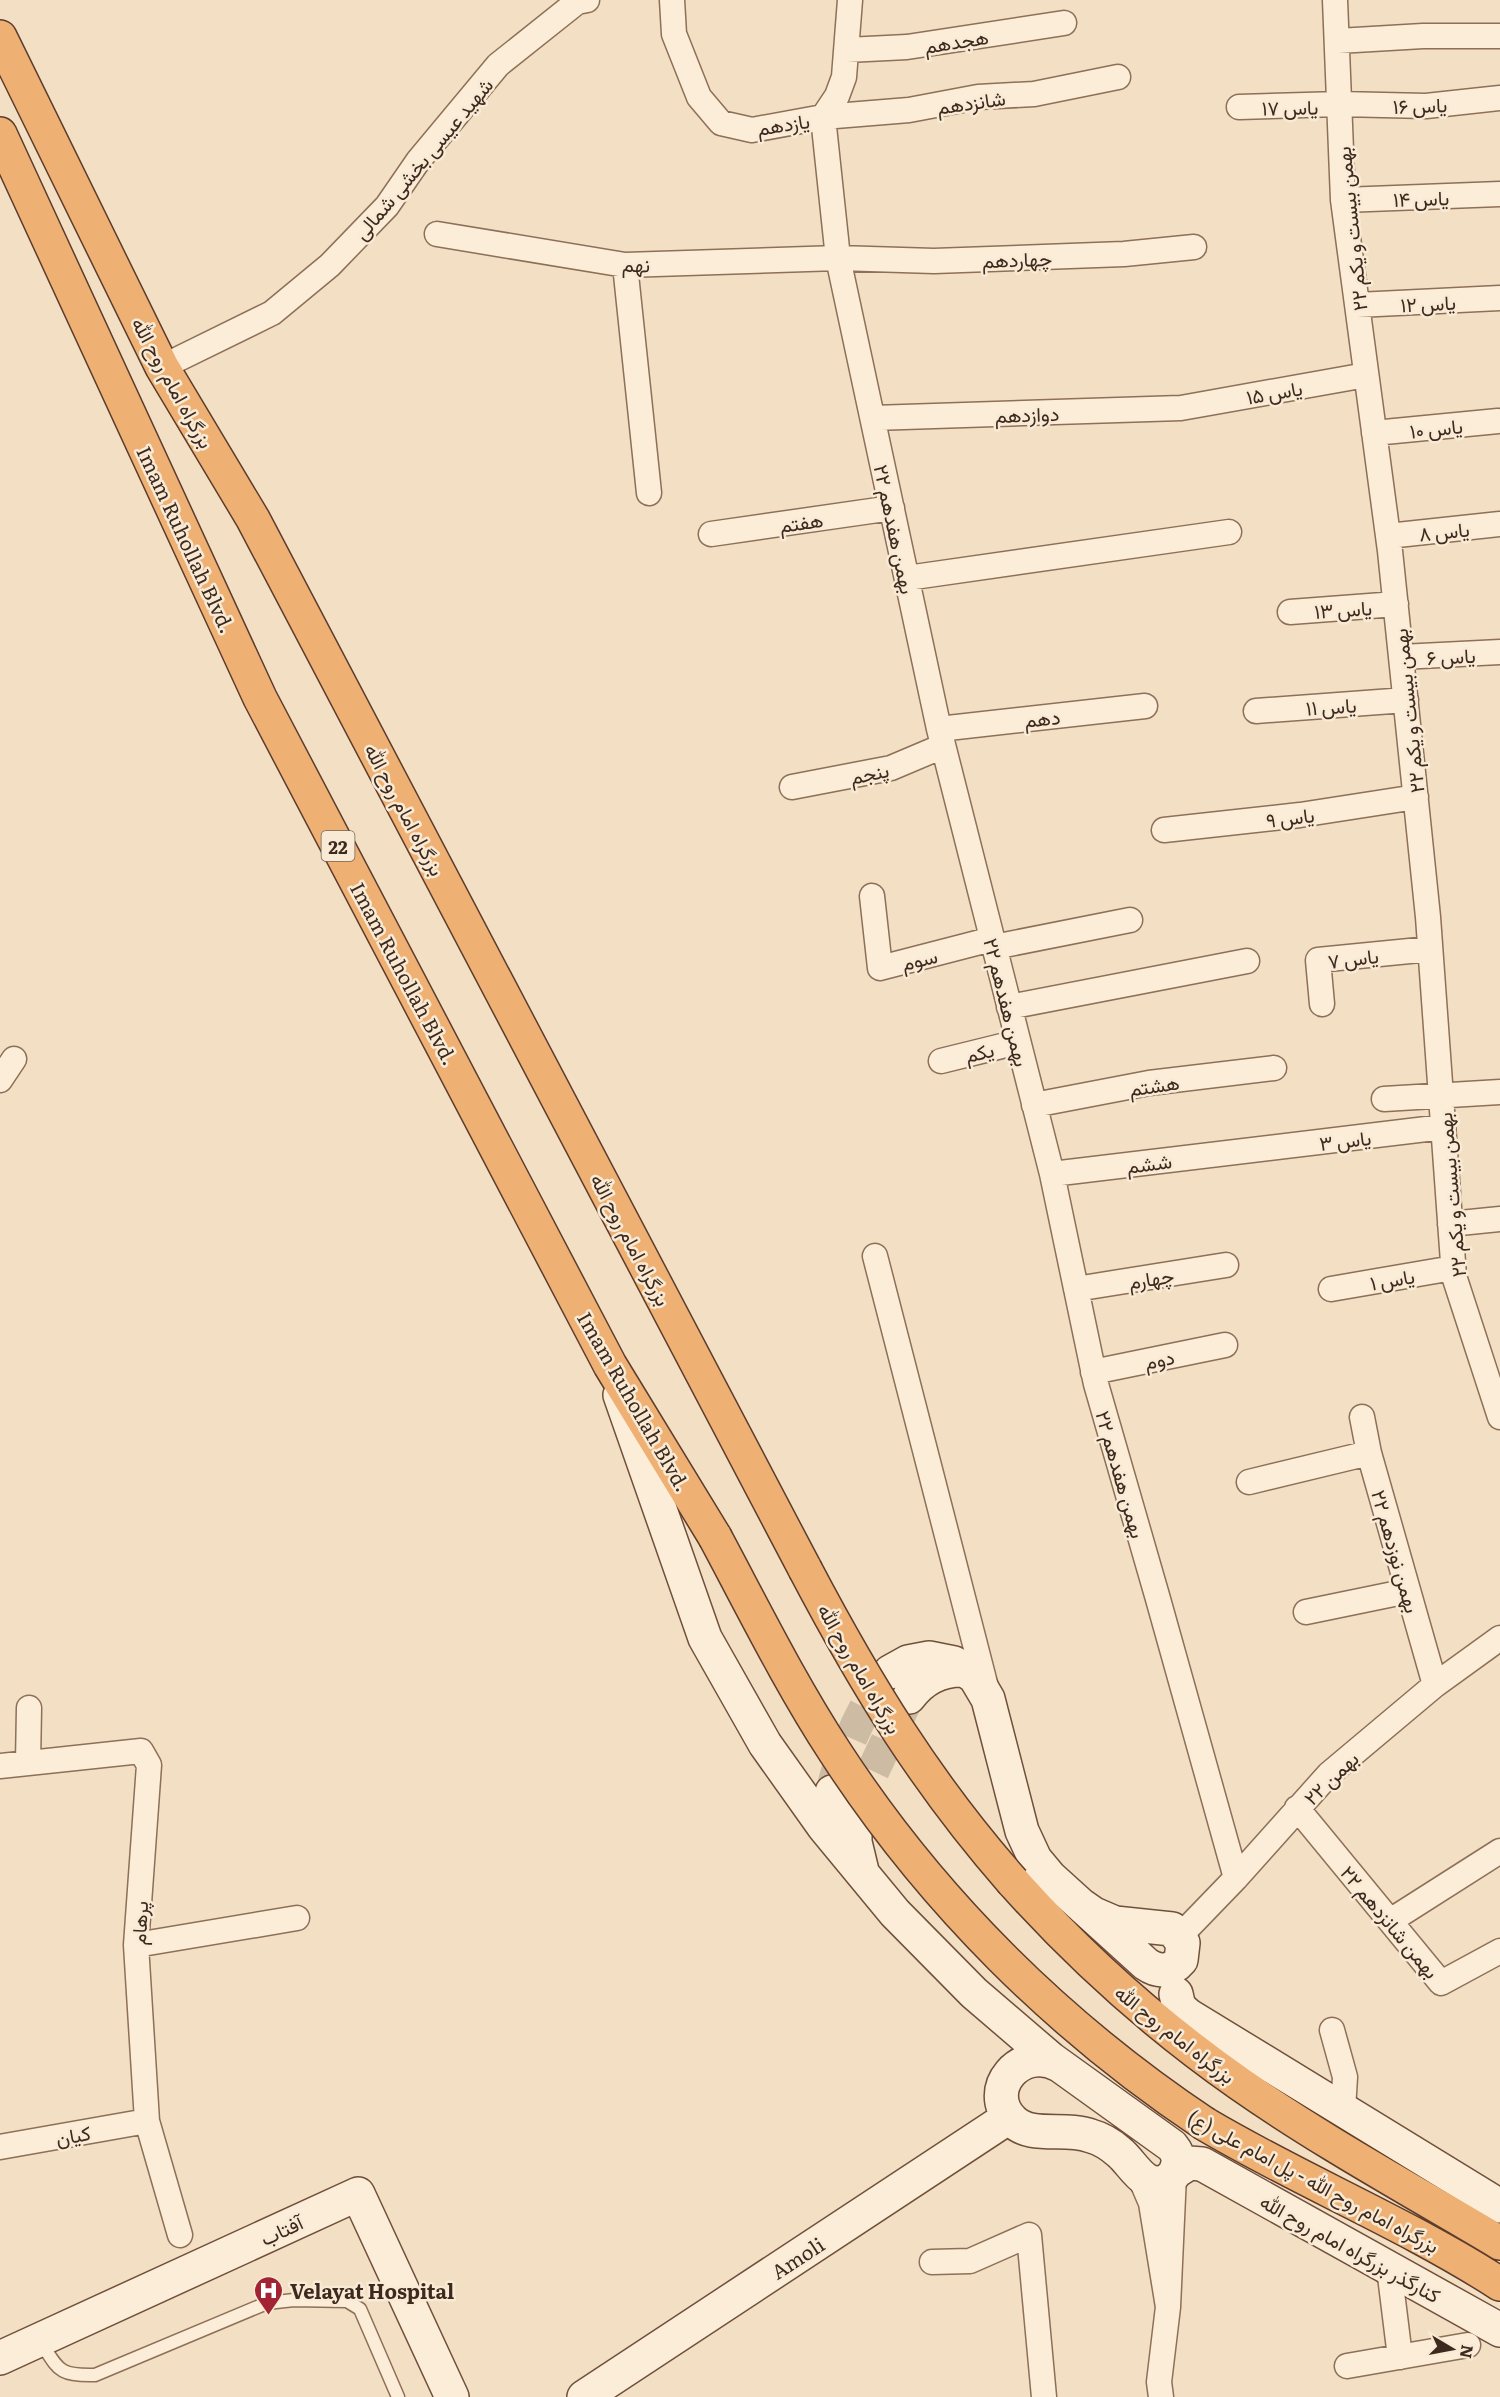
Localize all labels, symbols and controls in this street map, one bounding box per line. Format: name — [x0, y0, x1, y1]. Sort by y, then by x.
street label: هجدهم — [922, 20, 990, 60]
street label: شهید عیسی بخشی شمالی — [345, 70, 499, 246]
street label: شانزدهم — [935, 81, 1007, 121]
street label: یاس ۱۶ — [1392, 88, 1448, 120]
street label: یاس ۱۷ — [1261, 91, 1319, 121]
street label: یازدهم — [755, 104, 811, 142]
street label: ۲۲ بهمن بیست و یکم — [1326, 145, 1374, 313]
street label: یاس ۱۴ — [1392, 181, 1450, 213]
street label: چهاردهم — [981, 242, 1053, 275]
street label: نهم — [622, 248, 650, 278]
street label: یاس ۱۲ — [1400, 286, 1456, 318]
street label: بزرگراه امام روح الله — [125, 311, 222, 454]
street label: یاس ۱۵ — [1243, 371, 1305, 411]
street label: دوازدهم — [994, 397, 1060, 429]
street label: یاس ۱۰ — [1408, 409, 1464, 445]
street label: Imam Ruhollah Blvd. — [130, 440, 244, 638]
street label: ۲۲ بهمن هفدهم — [868, 461, 924, 597]
street label: هفتم — [777, 503, 825, 539]
street label: یاس ۸ — [1417, 512, 1471, 548]
street label: یاس ۱۳ — [1313, 591, 1373, 625]
street label: ۲۲ بهمن بیست و یکم — [1383, 627, 1431, 795]
street label: یاس ۶ — [1426, 639, 1476, 671]
street label: یاس ۱۱ — [1305, 688, 1357, 722]
street label: دهم — [1022, 700, 1062, 734]
street label: بزرگراه امام روح الله — [358, 738, 454, 881]
street label: پنجم — [847, 753, 892, 792]
street label: یاس ۹ — [1264, 798, 1316, 834]
road number: 22 — [322, 831, 354, 861]
street label: Imam Ruhollah Blvd. — [344, 876, 466, 1070]
street label: ۲۲ بهمن هفدهم — [978, 934, 1038, 1070]
street label: سوم — [898, 939, 940, 977]
street label: یاس ۷ — [1326, 939, 1380, 975]
street label: یکم — [961, 1033, 997, 1069]
street label: هشتم — [1127, 1066, 1181, 1102]
street label: ۲۲ بهمن بیست و یکم — [1428, 1111, 1472, 1279]
street label: یاس ۳ — [1317, 1121, 1373, 1157]
street label: ششم — [1125, 1144, 1173, 1180]
street label: بزرگراه امام روح الله — [584, 1168, 680, 1311]
street label: چهارم — [1126, 1259, 1176, 1296]
street label: یاس ۱ — [1367, 1259, 1417, 1297]
street label: Imam Ruhollah Blvd. — [571, 1305, 699, 1497]
street label: دوم — [1141, 1340, 1177, 1376]
street label: ۲۲ بهمن هفدهم — [1089, 1407, 1155, 1541]
street label: ۲۲ بهمن نوزدهم — [1365, 1486, 1429, 1616]
street label: بزرگراه امام روح الله — [811, 1597, 910, 1739]
street label: ۲۲ بهمن — [1296, 1743, 1364, 1811]
street label: ۲۲ بهمن شانزدهم — [1335, 1858, 1447, 1984]
street label: پرهام — [122, 1900, 155, 1946]
street label: بزرگراه امام روح الله — [1109, 1976, 1243, 2091]
street label: بزرگراه امام روح الله - پل امام علی (ع) — [1182, 2101, 1445, 2260]
street label: کیان — [53, 2116, 93, 2152]
street label: کنارگذر بزرگراه امام روح الله — [1255, 2185, 1447, 2310]
street label: آفتاب — [255, 2206, 309, 2252]
street label: Amoli — [764, 2228, 830, 2285]
hospital icon: Velayat Hospital — [253, 2274, 285, 2316]
place label: Velayat Hospital — [290, 2275, 454, 2305]
north arrow — [1422, 2319, 1482, 2379]
text: N — [1455, 2343, 1481, 2360]

